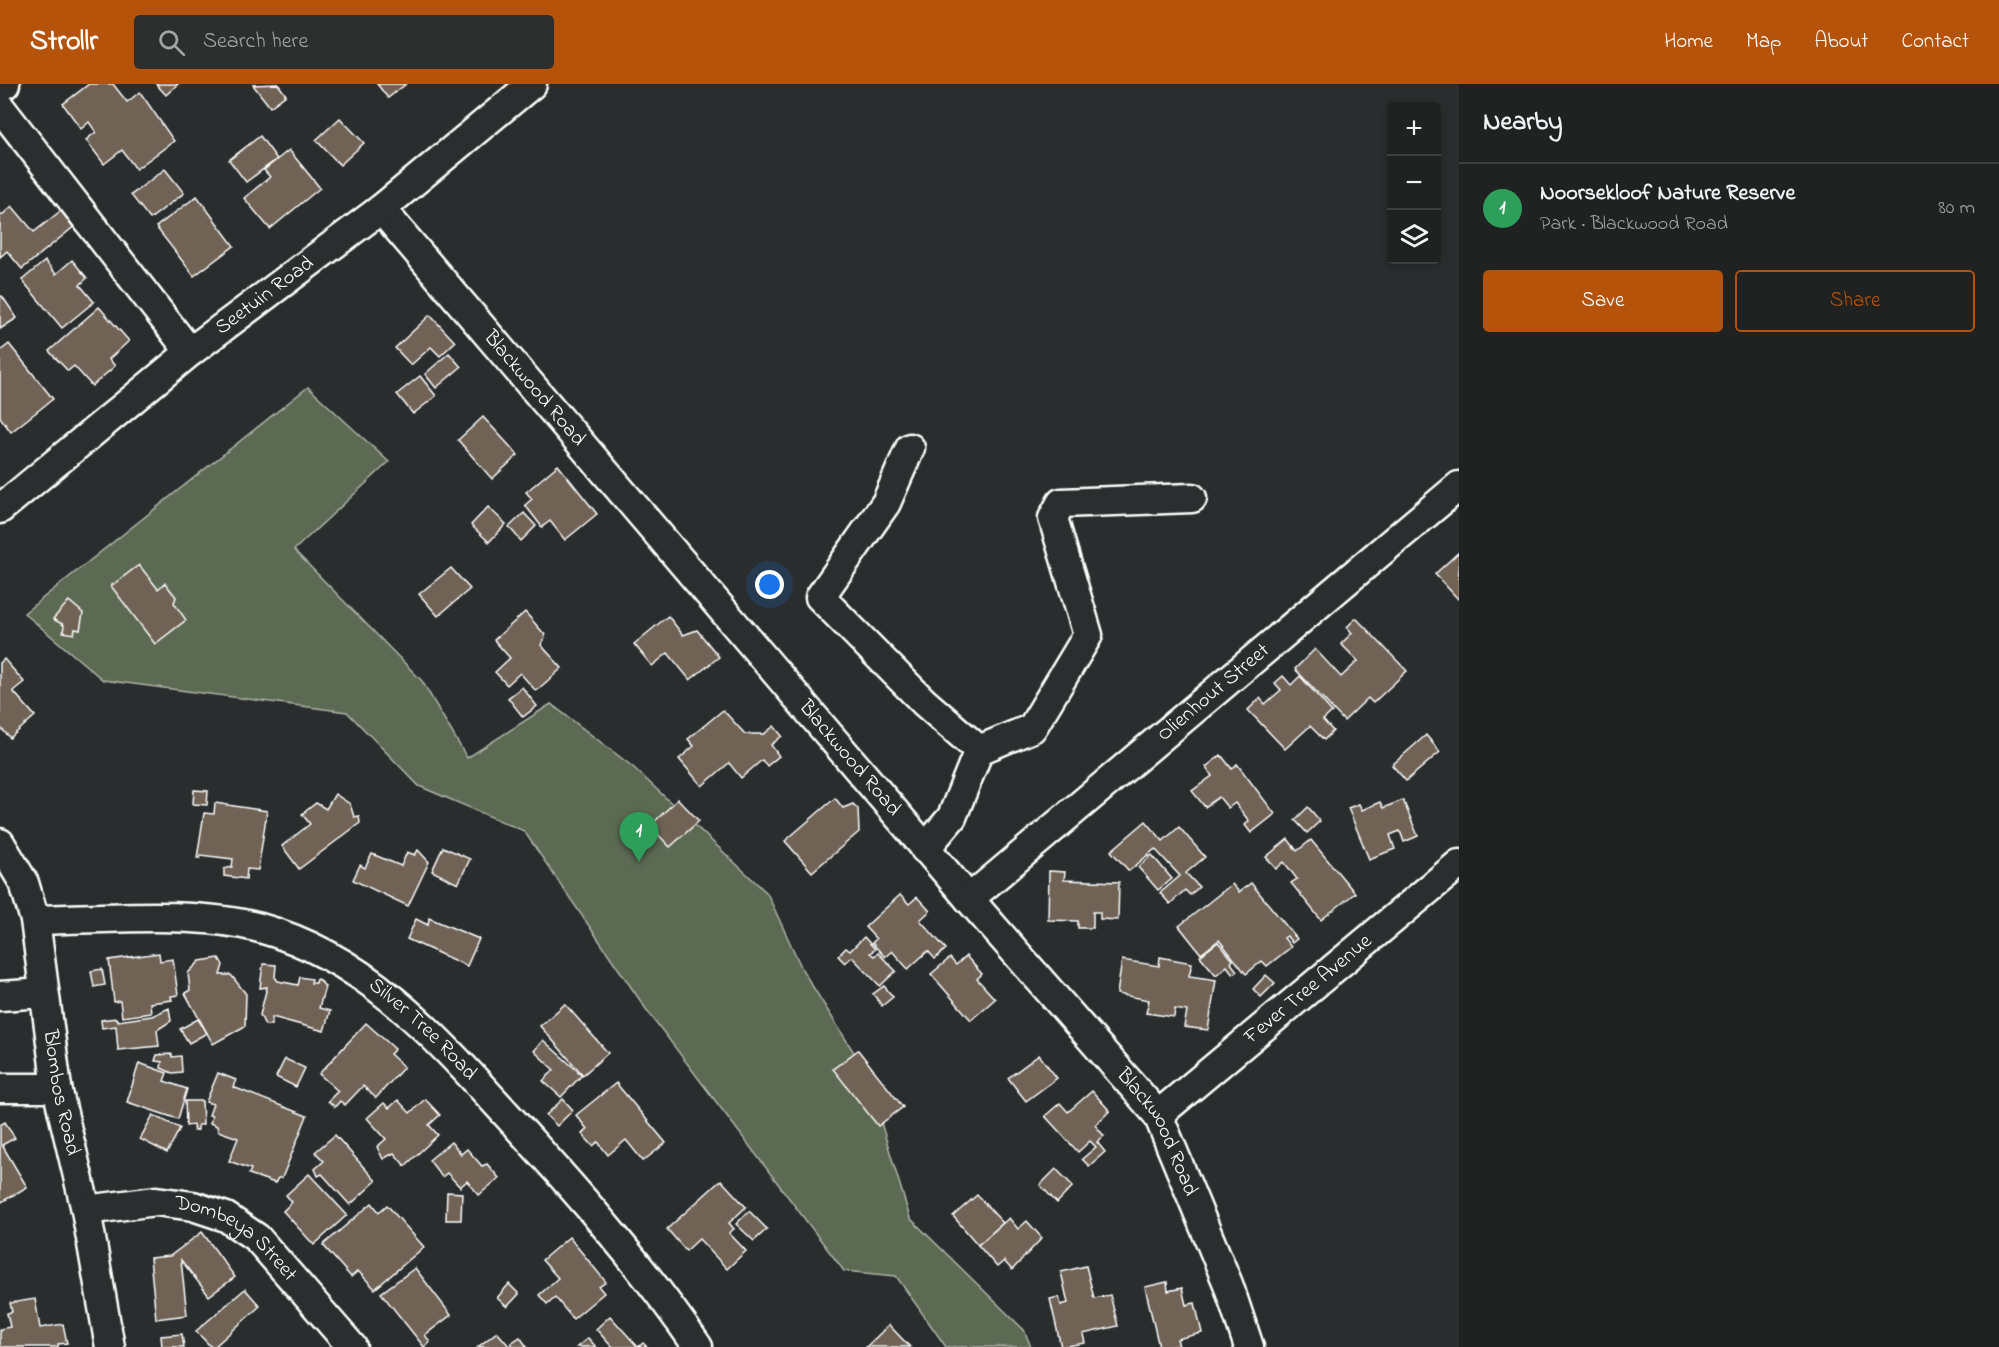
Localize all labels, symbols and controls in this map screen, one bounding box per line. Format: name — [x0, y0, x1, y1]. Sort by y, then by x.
search box — [134, 15, 554, 69]
text: Strollr — [30, 22, 98, 63]
icon: search — [155, 26, 188, 59]
text: Search here — [203, 26, 308, 58]
text: Home — [1664, 27, 1713, 57]
text: Map — [1746, 27, 1781, 57]
text: About — [1814, 27, 1868, 57]
text: Contact — [1901, 27, 1969, 57]
map controls — [1387, 102, 1441, 264]
button: + — [1387, 102, 1441, 156]
text: Nearby — [1483, 104, 1562, 142]
button: − — [1387, 156, 1441, 210]
text: Noorsekloof Nature Reserve — [1540, 178, 1795, 210]
text: 1 — [1499, 194, 1506, 223]
text: 80 m — [1938, 194, 1975, 223]
button: layers — [1387, 210, 1441, 264]
text: Park · Blackwood Road — [1540, 210, 1728, 239]
street label: Seetuin Road — [209, 249, 321, 343]
button: Save — [1483, 270, 1723, 332]
button: Share — [1735, 270, 1975, 332]
street label: Blackwood Road — [475, 323, 592, 453]
your location — [755, 570, 784, 599]
street label: Olienhout Street — [1151, 636, 1277, 749]
street label: Blackwood Road — [790, 693, 908, 823]
pin: 1 — [620, 812, 658, 862]
street label: Fever Tree Avenue — [1237, 927, 1379, 1052]
street label: Silver Tree Road — [362, 971, 484, 1088]
street label: Blombos Road — [34, 1027, 88, 1159]
street label: Blackwood Road — [1108, 1061, 1205, 1201]
street label: Dombeya Street — [172, 1189, 304, 1289]

